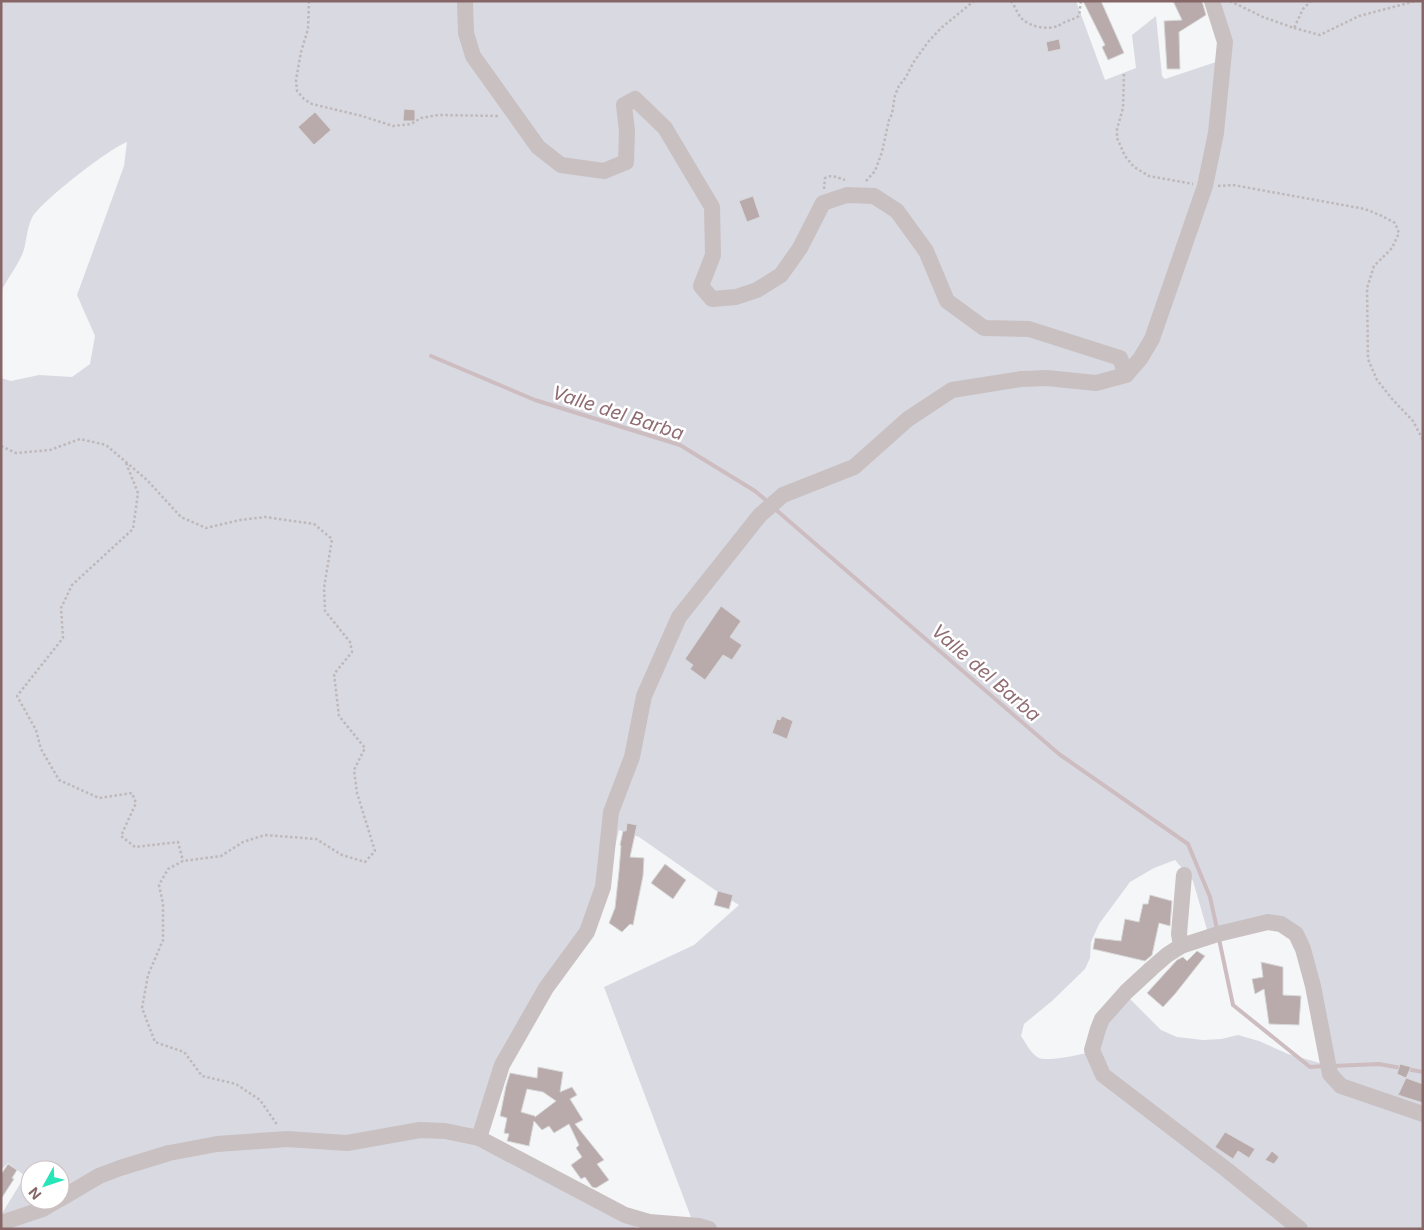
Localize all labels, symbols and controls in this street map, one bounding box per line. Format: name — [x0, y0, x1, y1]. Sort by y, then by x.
water label: Valle del Barba — [549, 381, 687, 445]
water label: Valle del Barba — [927, 619, 1045, 727]
north arrow — [20, 1160, 70, 1210]
text: N — [25, 1184, 45, 1203]

